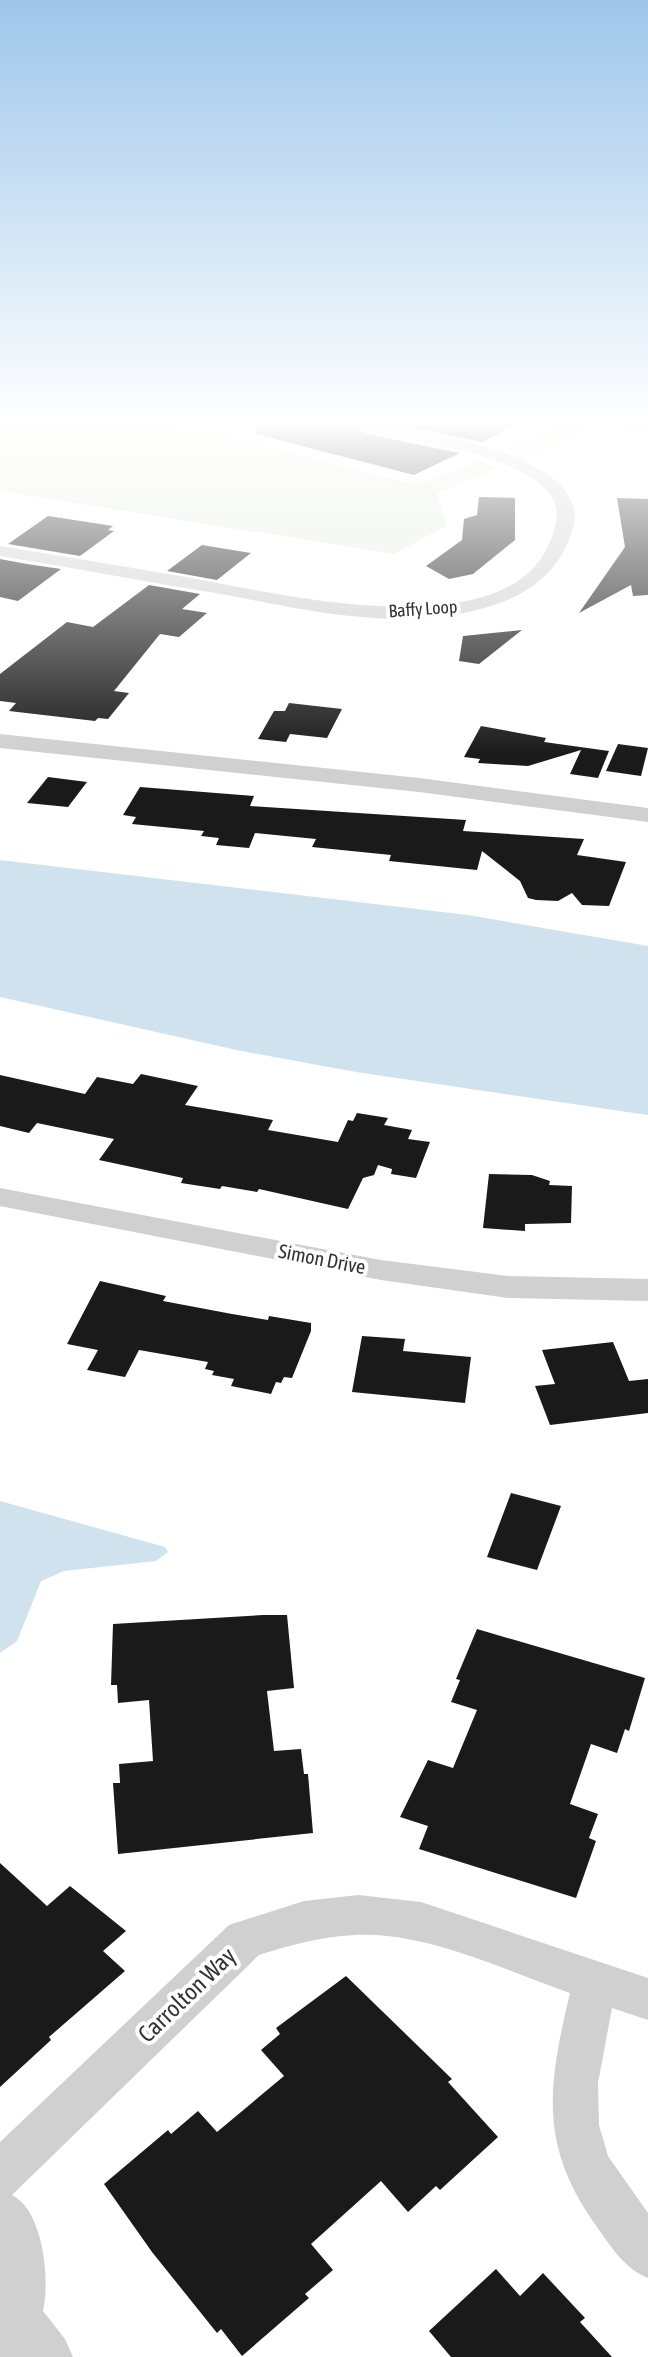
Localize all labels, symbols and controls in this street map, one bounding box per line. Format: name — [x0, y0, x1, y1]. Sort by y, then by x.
street label: Baffy Loop — [388, 596, 458, 621]
street label: Simon Drive — [277, 1239, 368, 1278]
street label: Carrolton Way — [133, 1942, 241, 2048]

